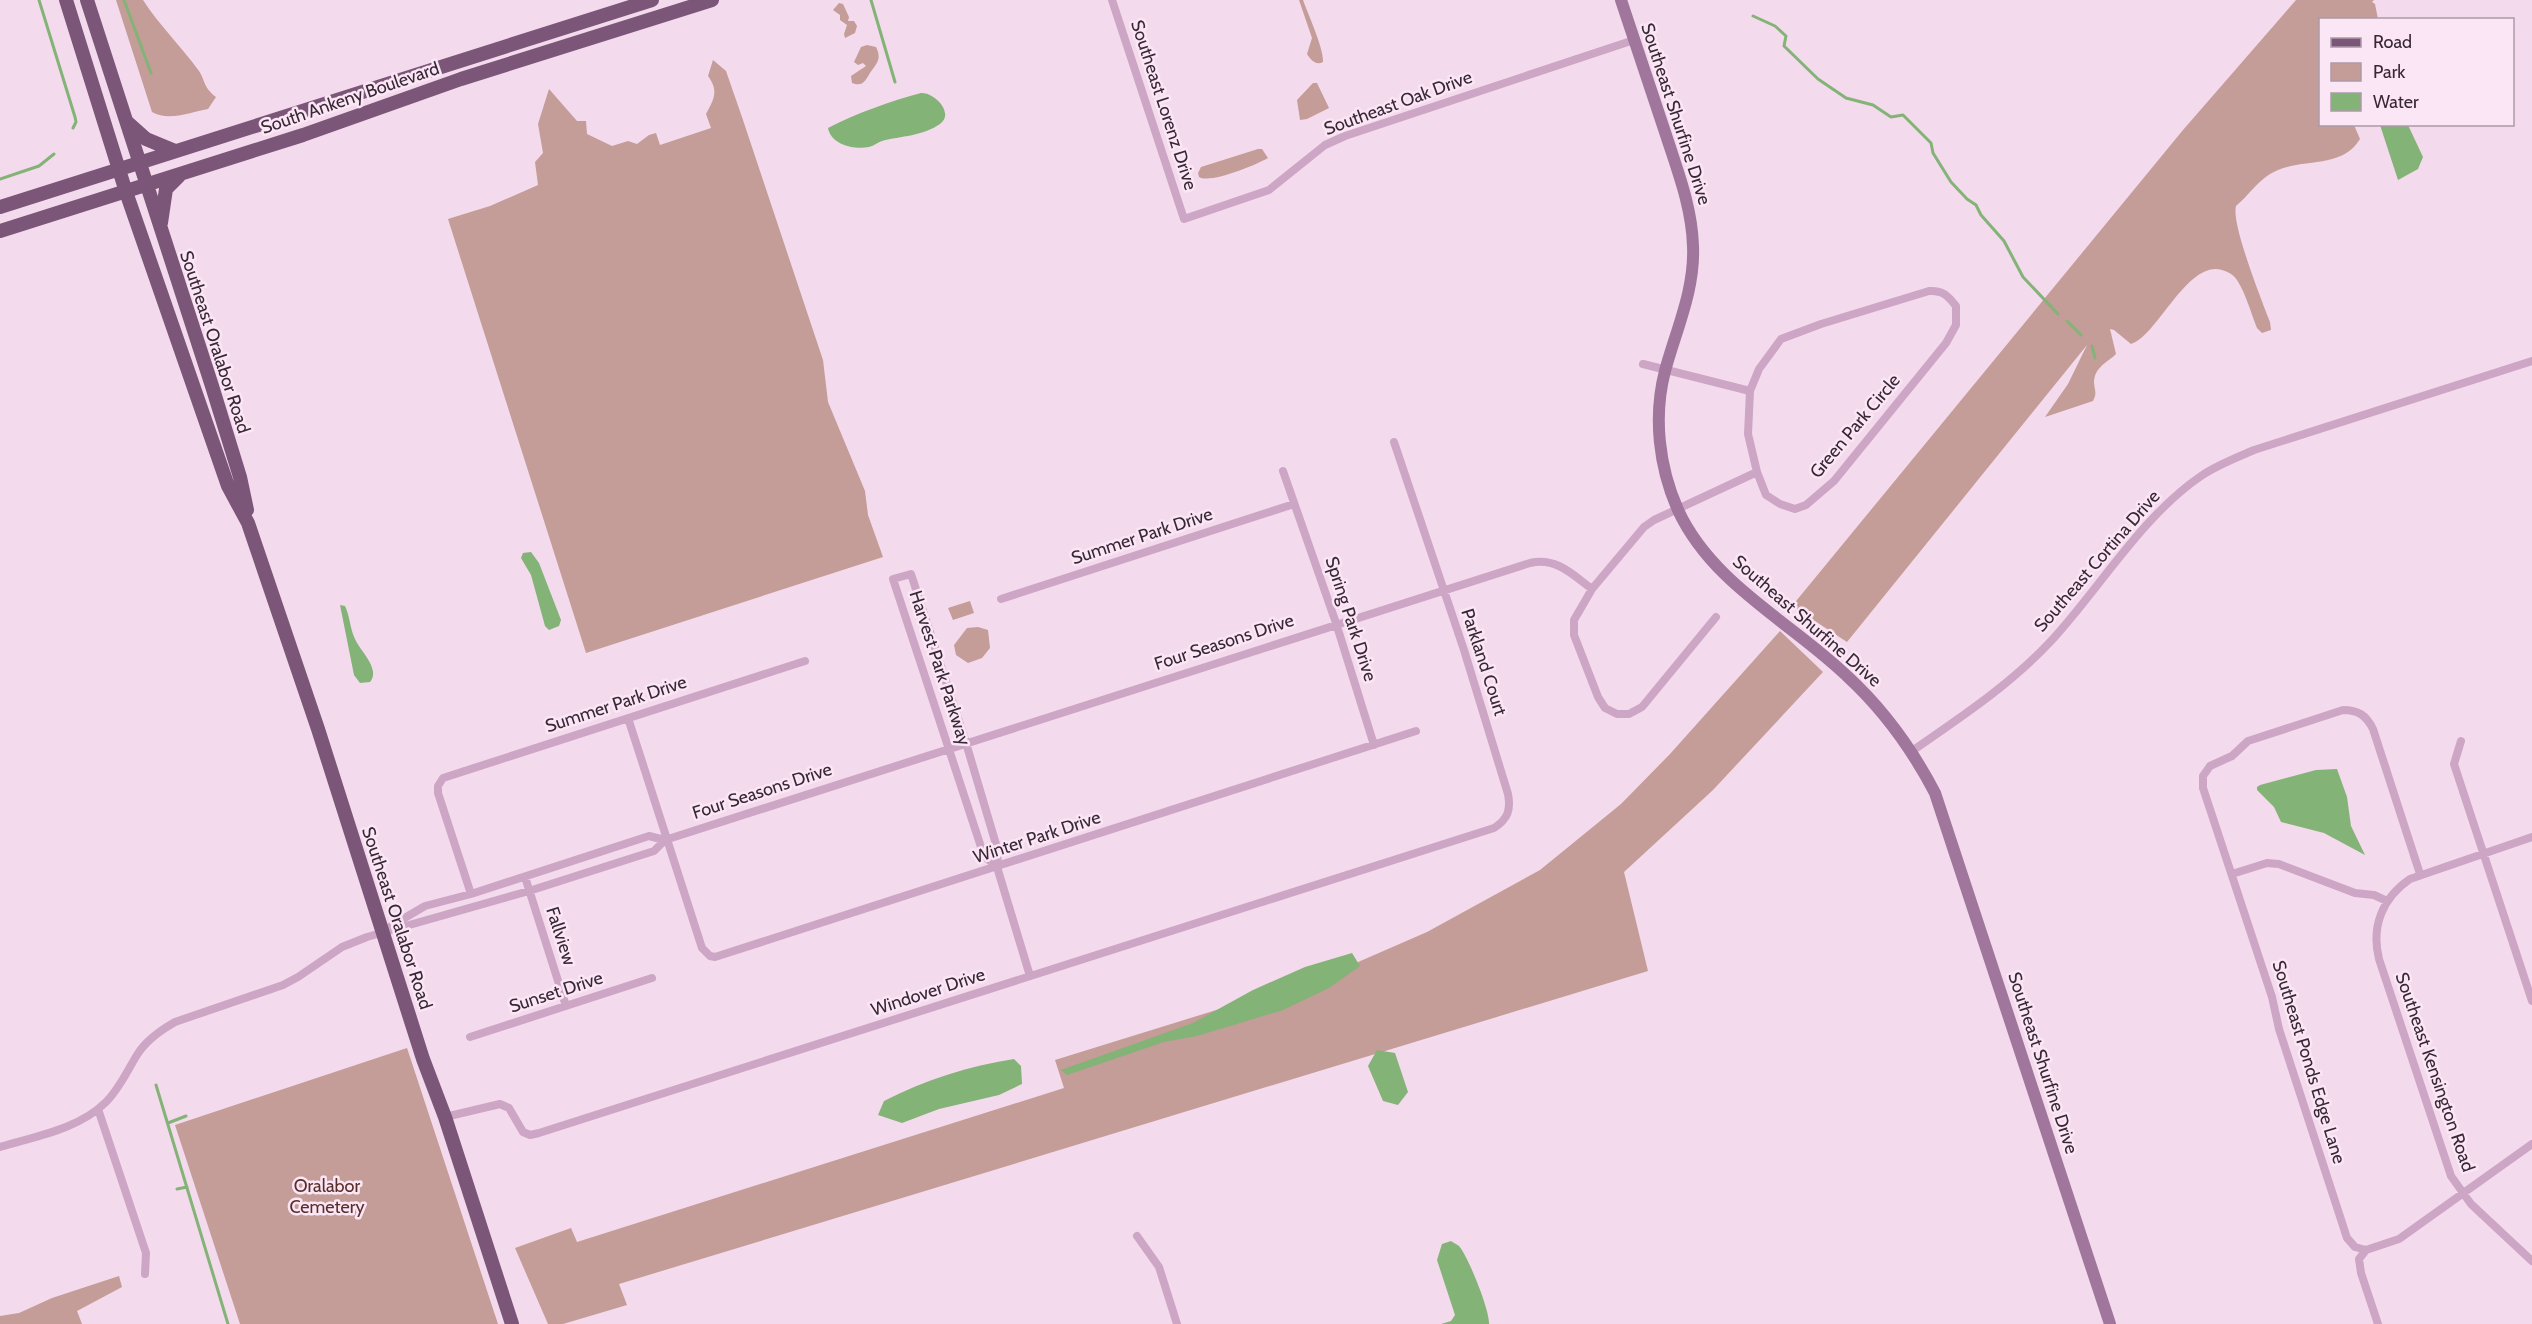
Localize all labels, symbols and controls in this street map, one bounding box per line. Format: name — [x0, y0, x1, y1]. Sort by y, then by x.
street label: Southeast Lorenz Drive — [1126, 17, 1202, 193]
legend — [2319, 18, 2514, 126]
street label: Southeast Shurfine Drive — [1636, 20, 1716, 208]
text: Road — [2373, 31, 2412, 53]
street label: South Ankeny Boulevard — [258, 57, 442, 139]
text: Park — [2373, 61, 2406, 83]
street label: Southeast Oak Drive — [1321, 66, 1475, 140]
text: Water — [2373, 91, 2419, 113]
street label: Southeast Oralabor Road — [175, 248, 255, 436]
street label: Green Park Circle — [1805, 370, 1905, 482]
street label: Southeast Cortina Drive — [2029, 486, 2165, 636]
street label: Summer Park Drive — [1069, 503, 1215, 569]
street label: Southeast Shurfine Drive — [1728, 550, 1886, 692]
street label: Spring Park Drive — [1320, 554, 1382, 684]
street label: Harvest Park Parkway — [905, 588, 975, 748]
street label: Parkland Court — [1456, 606, 1512, 718]
street label: Four Seasons Drive — [1151, 609, 1297, 675]
street label: Summer Park Drive — [543, 671, 689, 737]
street label: Four Seasons Drive — [689, 758, 835, 824]
street label: Winter Park Drive — [971, 806, 1103, 868]
street label: Southeast Oralabor Road — [357, 824, 437, 1012]
street label: Fallview — [541, 904, 581, 968]
street label: Southeast Ponds Edge Lane — [2268, 958, 2350, 1166]
street label: Windover Drive — [868, 963, 988, 1021]
street label: Sunset Drive — [506, 967, 606, 1017]
street label: Southeast Shurfine Drive — [2003, 969, 2083, 1157]
street label: Southeast Kensington Road — [2391, 969, 2479, 1175]
park label: Oralabor Cemetery — [289, 1175, 365, 1218]

